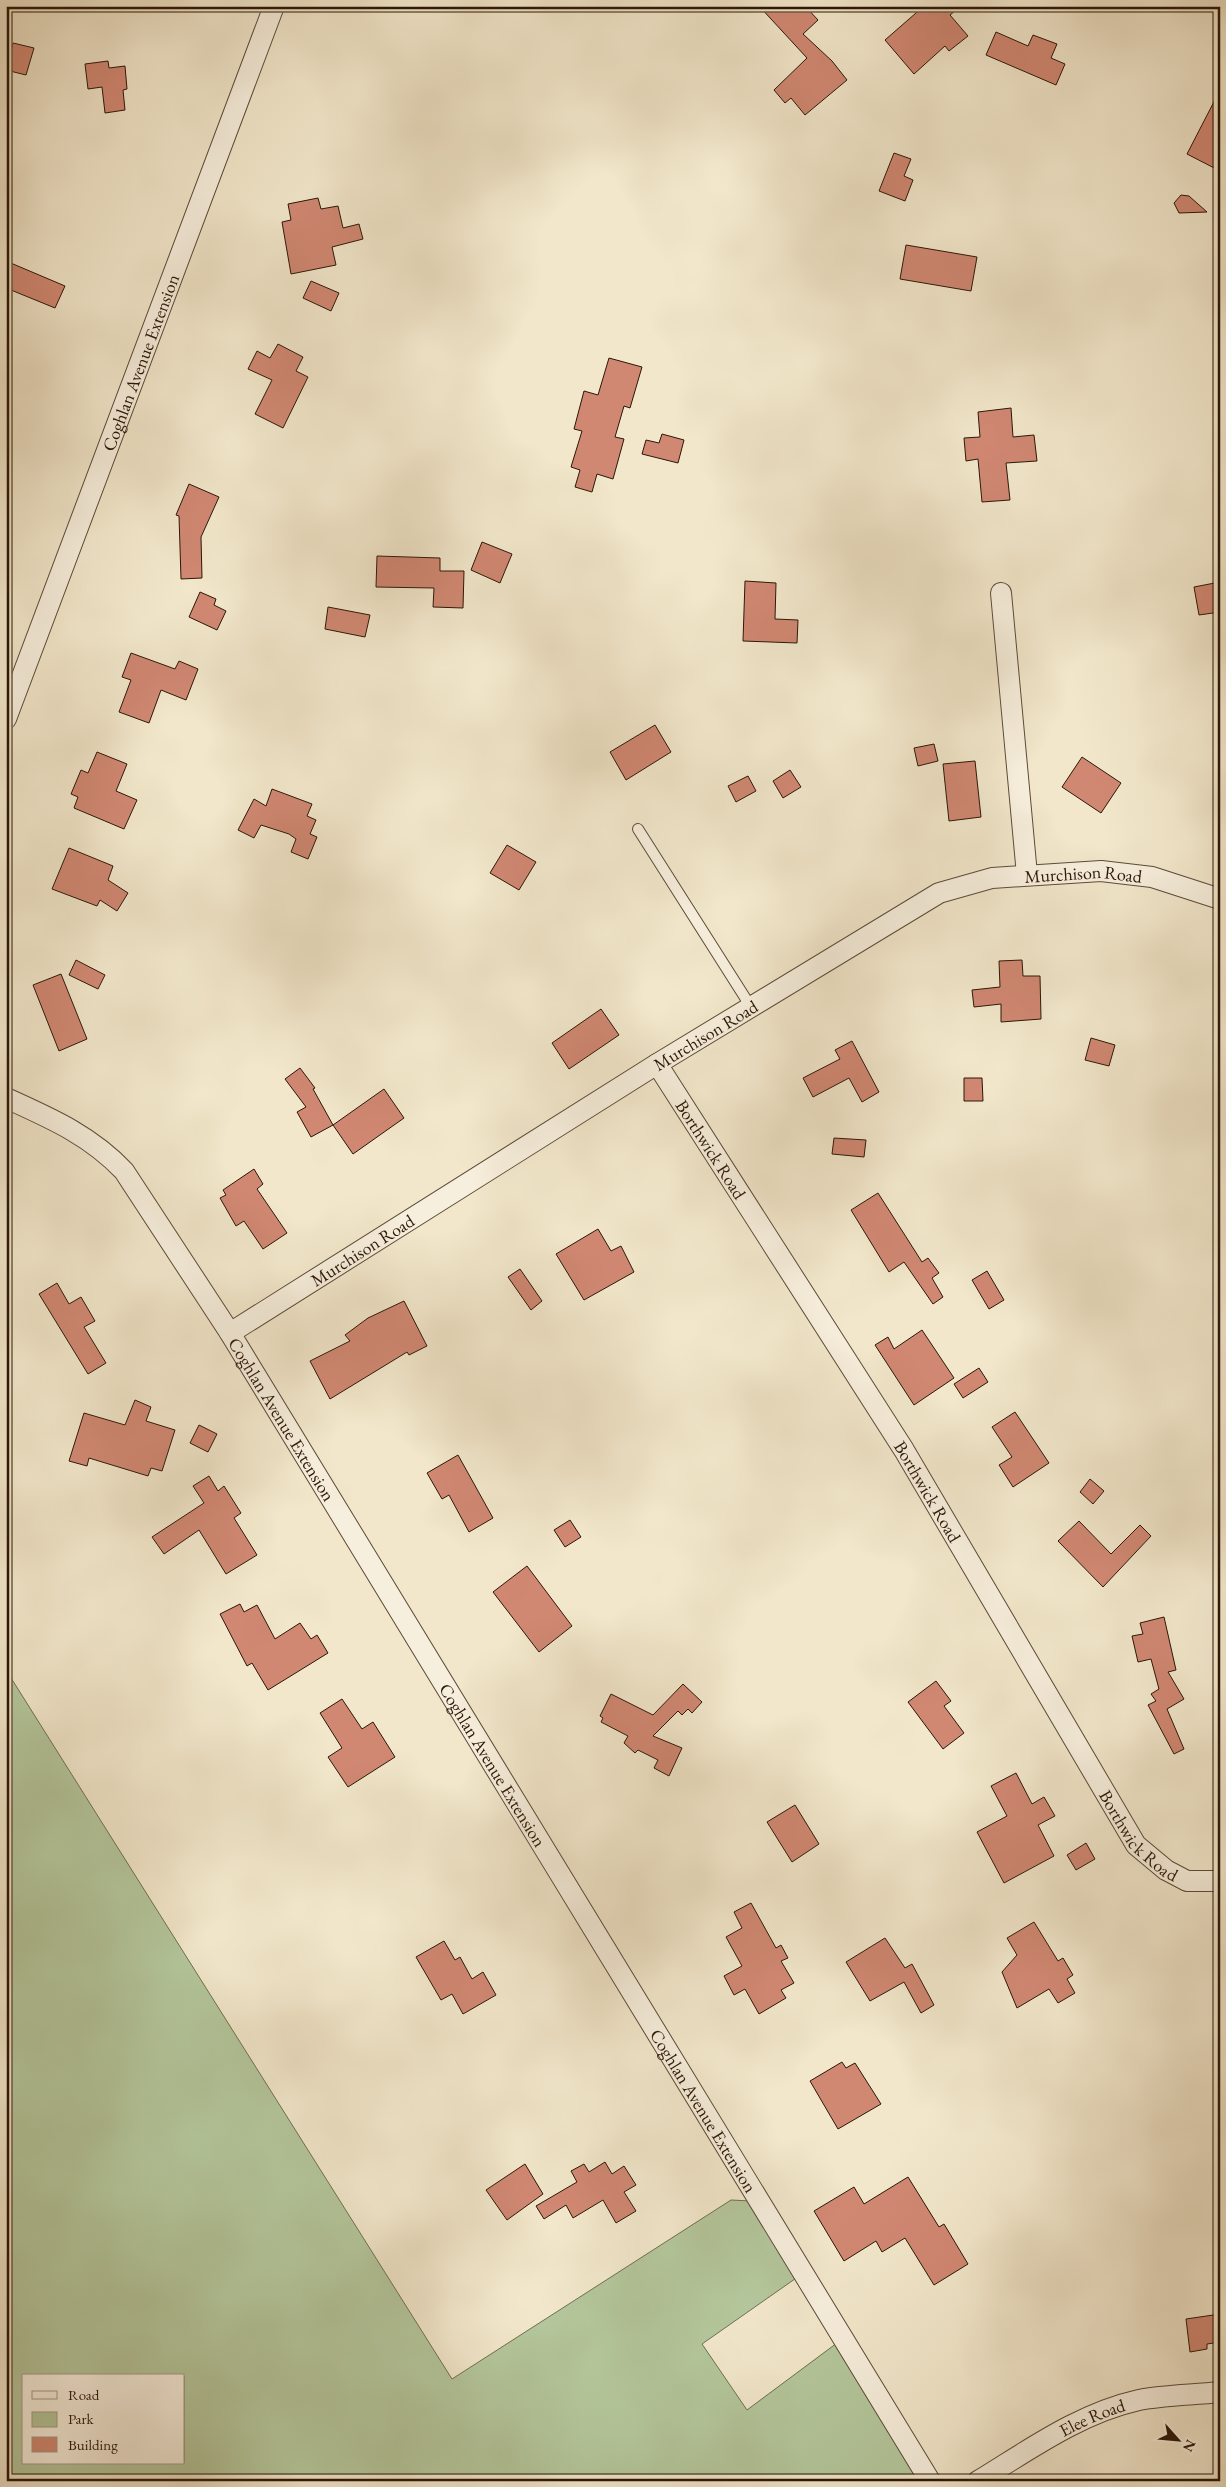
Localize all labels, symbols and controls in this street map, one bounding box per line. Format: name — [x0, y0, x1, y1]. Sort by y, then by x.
street label: Coghlan Avenue Extension — [96, 270, 184, 454]
street label: Murchison Road — [1023, 859, 1144, 887]
street label: Murchison Road — [649, 994, 762, 1075]
street label: Borthwick Road — [671, 1095, 752, 1204]
street label: Murchison Road — [306, 1208, 419, 1291]
street label: Coghlan Avenue Extension — [224, 1333, 341, 1505]
street label: Borthwick Road — [889, 1436, 967, 1547]
street label: Coghlan Avenue Extension — [435, 1679, 552, 1851]
street label: Borthwick Road — [1095, 1785, 1183, 1886]
street label: Coghlan Avenue Extension — [645, 2024, 763, 2197]
legend — [22, 2374, 185, 2464]
text: Road — [68, 2385, 100, 2404]
street label: Elee Road — [1055, 2393, 1128, 2441]
text: Park — [68, 2409, 95, 2428]
north arrow — [1154, 2414, 1204, 2464]
text: Building — [68, 2435, 118, 2454]
text: N — [1179, 2437, 1200, 2456]

